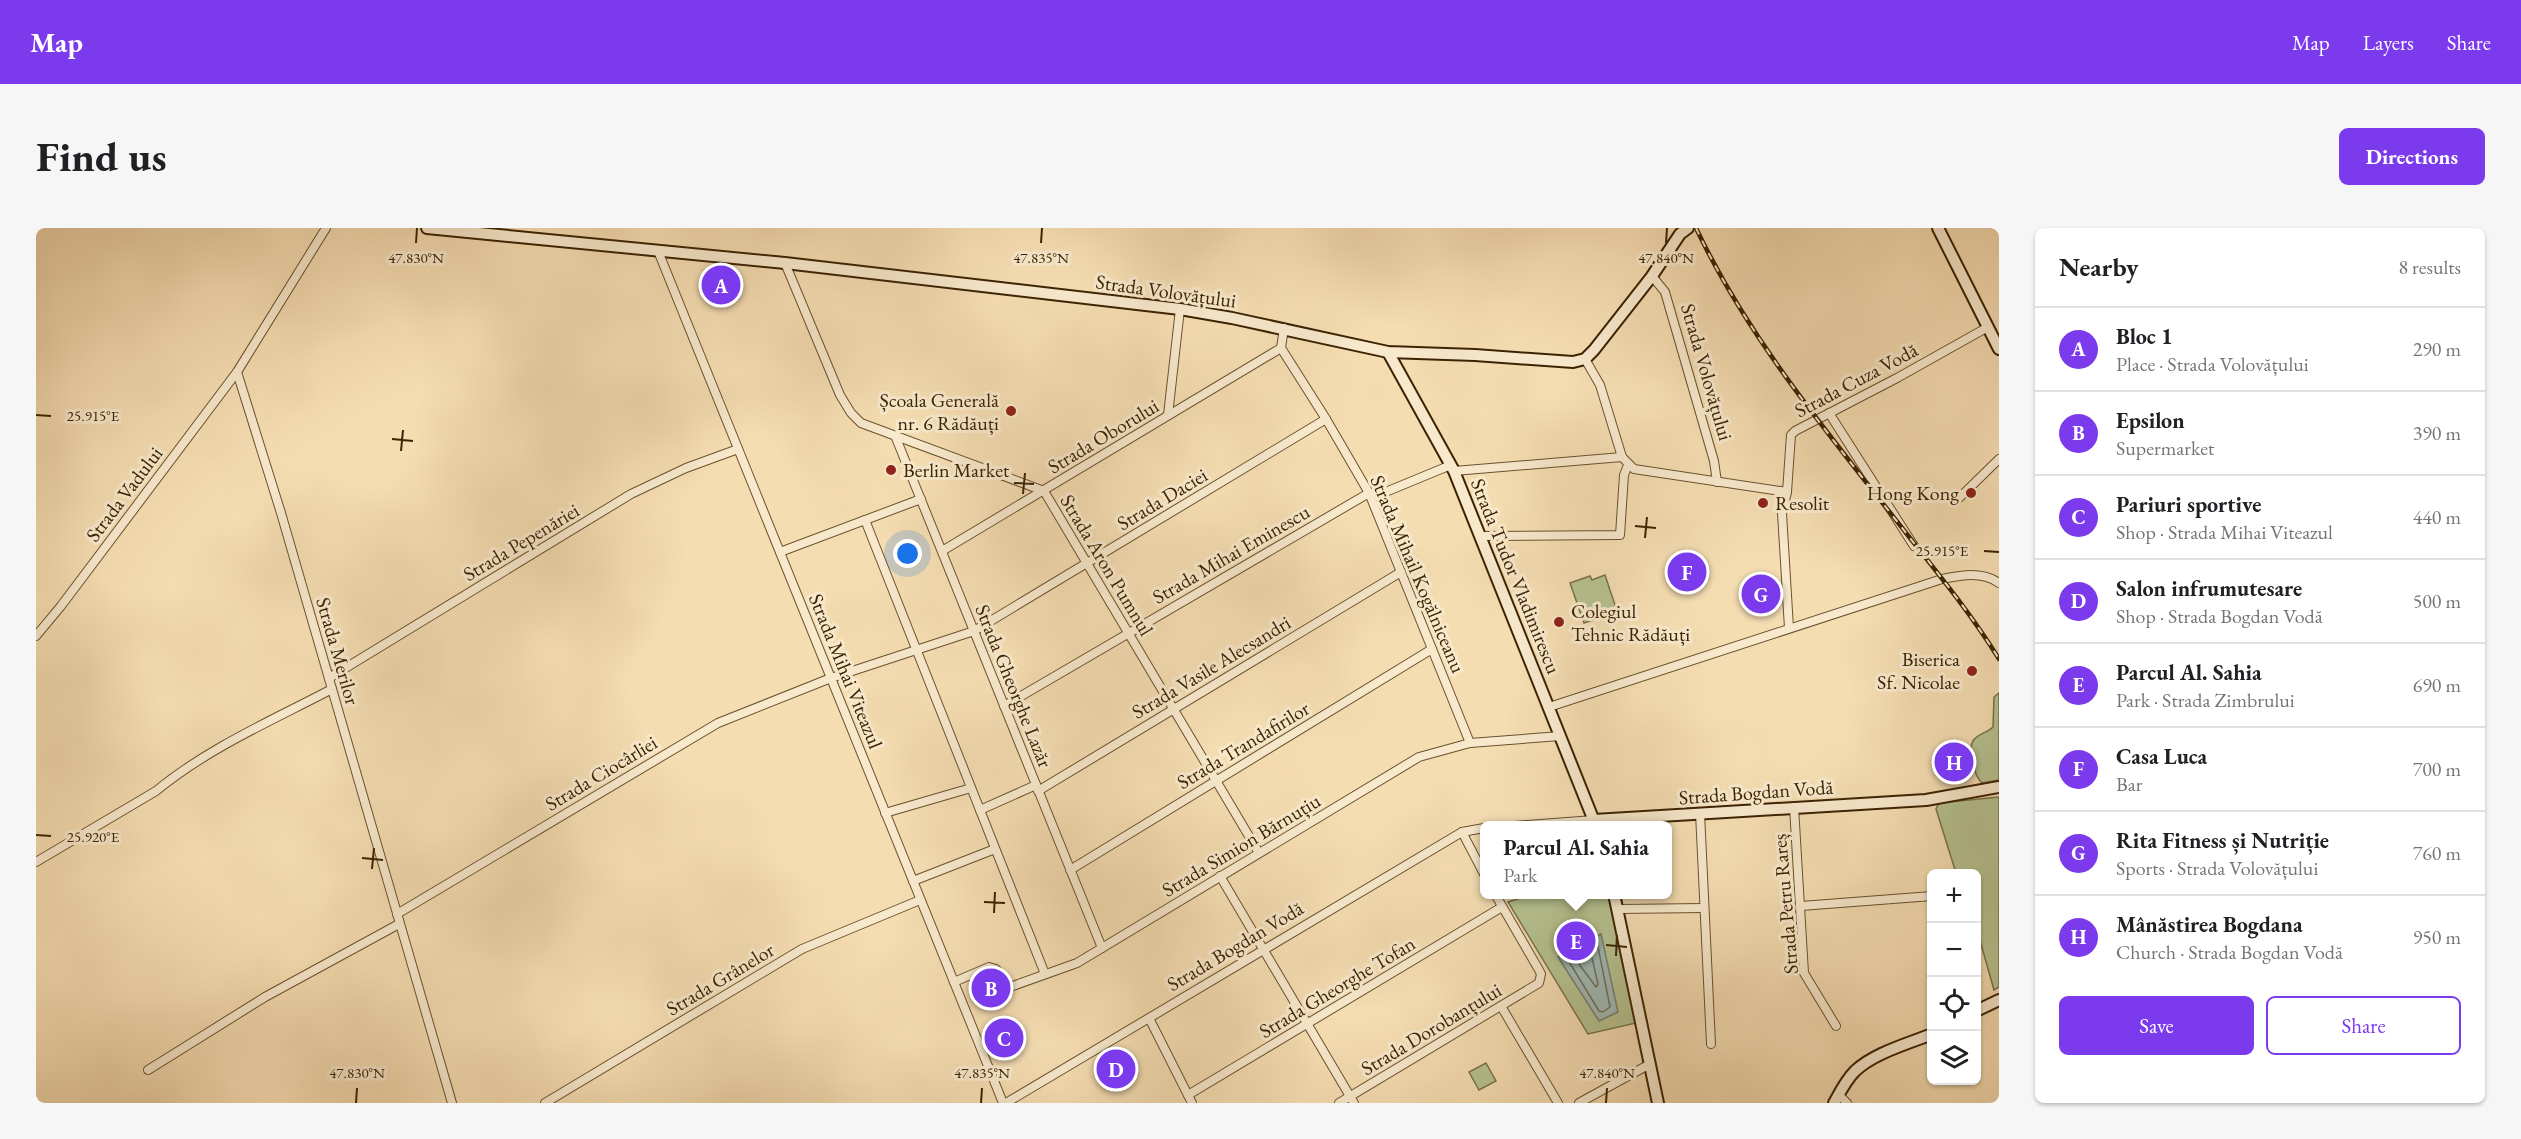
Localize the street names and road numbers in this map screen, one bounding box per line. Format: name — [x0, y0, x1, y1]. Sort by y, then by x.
street label: Strada Volovățului — [1094, 268, 1238, 314]
street label: Strada Volovățului — [1675, 301, 1739, 444]
street label: Strada Cuza Vodă — [1790, 337, 1922, 423]
street label: Strada Oborului — [1043, 393, 1163, 479]
street label: Strada Vadului — [80, 441, 168, 547]
street label: Strada Daciei — [1112, 462, 1212, 536]
street label: Strada Mihail Kogălniceanu — [1365, 471, 1472, 677]
street label: Strada Tudor Vladimirescu — [1465, 475, 1567, 678]
street label: Strada Aron Pumnul — [1055, 490, 1160, 641]
street label: Strada Pepenăriei — [458, 497, 584, 587]
street label: Strada Mihai Eminescu — [1148, 498, 1315, 610]
street label: Strada Mihai Viteazul — [803, 590, 889, 753]
street label: Strada Merilor — [310, 594, 366, 708]
street label: Strada Gheorghe Lazăr — [969, 601, 1059, 772]
street label: Strada Vasile Alecsandri — [1127, 609, 1295, 725]
street label: Strada Trandafirilor — [1172, 695, 1314, 795]
street label: Strada Ciocârliei — [540, 729, 662, 817]
street label: Strada Bogdan Vodă — [1678, 774, 1834, 810]
street label: Strada Simion Bărnuțiu — [1157, 787, 1326, 903]
street label: Strada Petru Rareș — [1766, 833, 1804, 975]
street label: Strada Bogdan Vodă — [1162, 895, 1308, 997]
street label: Strada Gheorghe Tofan — [1254, 930, 1420, 1044]
street label: Strada Grânelor — [661, 936, 779, 1021]
street label: Strada Dorobanțului — [1356, 977, 1506, 1081]

